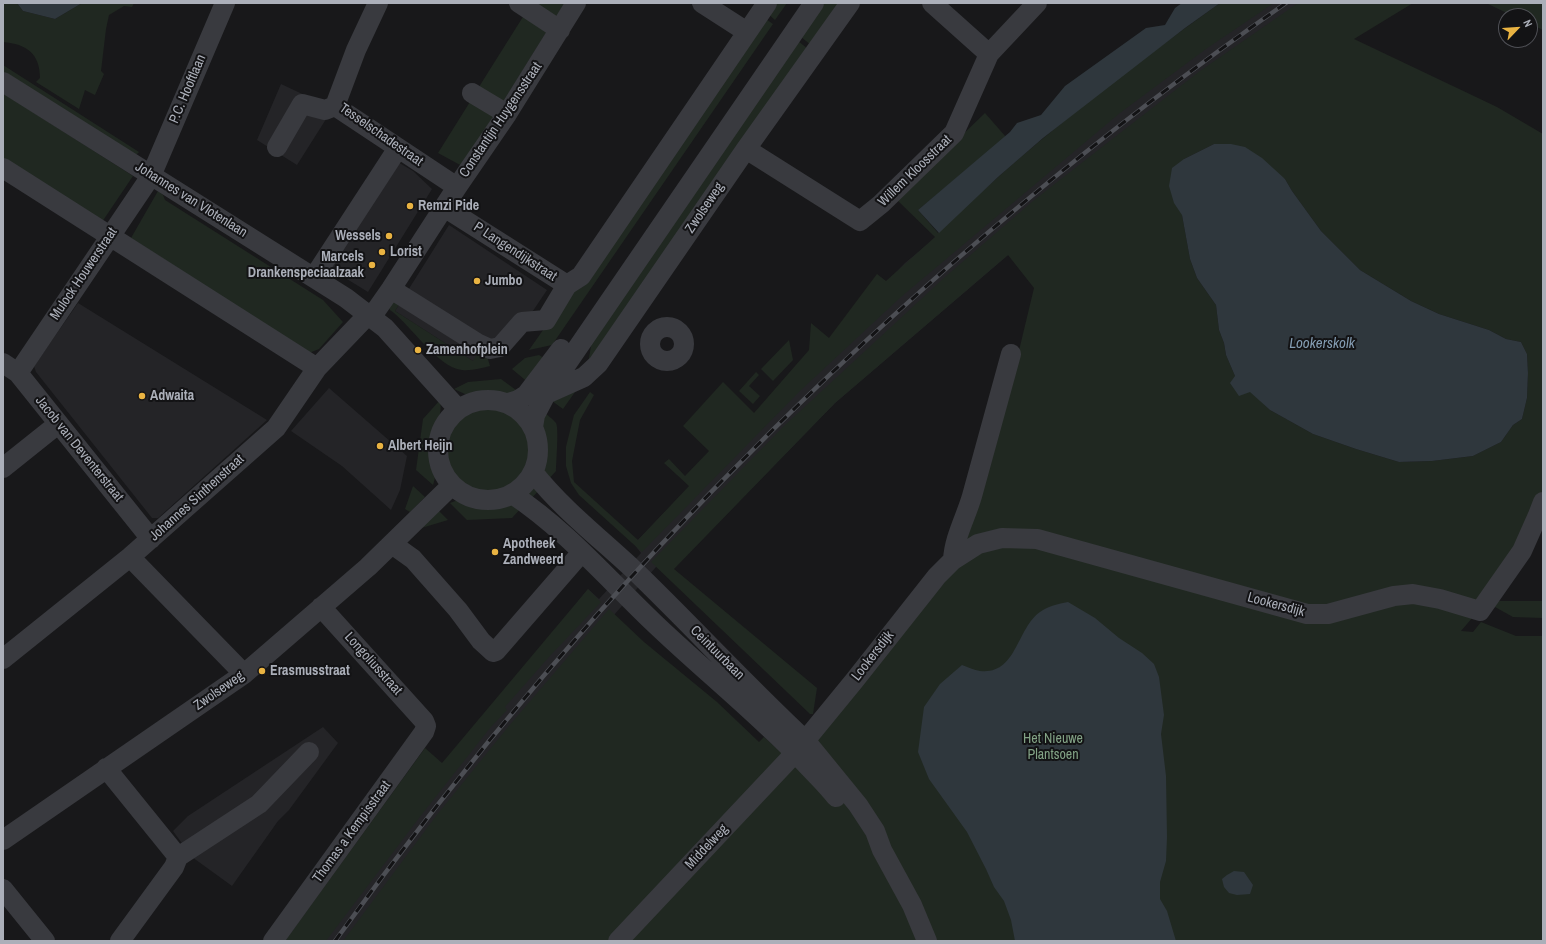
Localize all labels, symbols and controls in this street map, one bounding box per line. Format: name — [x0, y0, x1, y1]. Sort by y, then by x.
north arrow — [1498, 8, 1538, 48]
text: N — [1520, 17, 1536, 29]
street label: P.C. Hooftlaan — [166, 52, 210, 126]
street label: Constantijn Huygensstraat — [456, 59, 546, 181]
street label: Tesselschadestraat — [336, 100, 426, 170]
street label: Willem Kloosstraat — [875, 132, 955, 210]
street label: Johannes van Vlotenlaan — [132, 159, 250, 241]
street label: Zwolseweg — [682, 180, 728, 236]
place label: Remzi Pide — [418, 198, 479, 214]
marker: Remzi Pide — [405, 201, 415, 211]
street label: P Langendijkstraat — [470, 219, 560, 285]
street label: Mulock Houwerstraat — [47, 225, 121, 323]
place label: Wessels — [335, 228, 381, 244]
marker: Wessels — [384, 231, 394, 241]
place label: Lorist — [390, 244, 422, 260]
marker: Lorist — [377, 247, 387, 257]
place label: Marcels Drankenspeciaalzaak — [248, 249, 364, 282]
marker: Marcels Drankenspeciaalzaak — [367, 260, 377, 270]
place label: Jumbo — [485, 273, 523, 289]
marker: Jumbo — [472, 276, 482, 286]
water label: Lookerskolk — [1289, 335, 1355, 353]
place label: Zamenhofplein — [426, 342, 508, 358]
marker: Zamenhofplein — [413, 345, 423, 355]
place label: Adwaita — [150, 388, 194, 404]
marker: Adwaita — [137, 391, 147, 401]
street label: Jacob van Deventerstraat — [31, 393, 127, 505]
place label: Albert Heijn — [388, 438, 452, 454]
marker: Albert Heijn — [375, 441, 385, 451]
street label: Johannes Sinthenstraat — [146, 451, 248, 545]
place label: Apotheek Zandweerd — [503, 536, 564, 568]
marker: Apotheek Zandweerd — [490, 547, 500, 557]
street label: Lookersdijk — [1245, 589, 1307, 621]
street label: Ceintuurbaan — [686, 622, 748, 684]
street label: Lookersdijk — [848, 628, 898, 684]
street label: Longoliusstraat — [340, 629, 406, 699]
place label: Erasmusstraat — [270, 663, 350, 679]
marker: Erasmusstraat — [257, 666, 267, 676]
street label: Zwolseweg — [191, 668, 247, 714]
park label: Het Nieuwe Plantsoen — [1023, 731, 1083, 764]
street label: Thomas a Kempisstraat — [309, 778, 395, 886]
street label: Middelweg — [682, 821, 732, 873]

